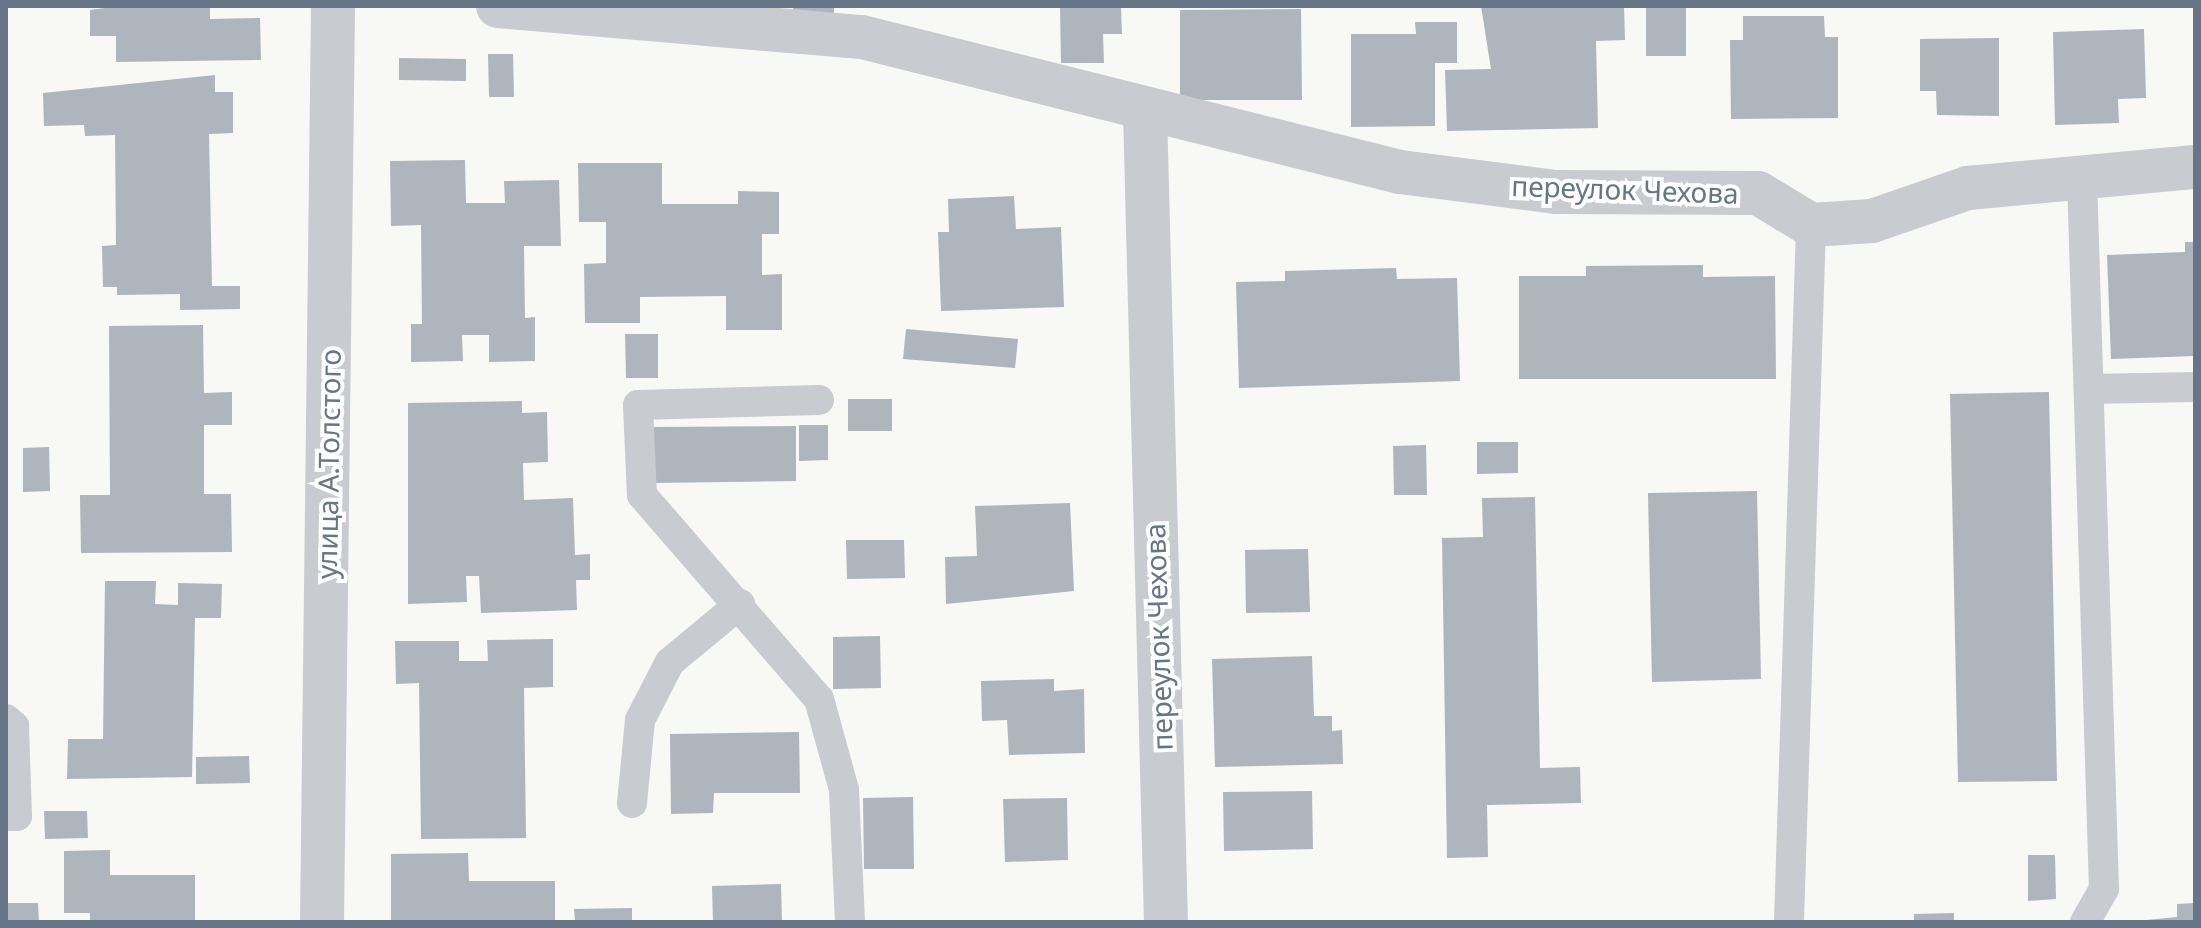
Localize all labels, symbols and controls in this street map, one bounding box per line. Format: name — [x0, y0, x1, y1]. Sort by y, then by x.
street label: переулок Чехова — [1511, 168, 1739, 210]
street label: улица А.Толстого — [309, 349, 347, 579]
street label: переулок Чехова — [1137, 523, 1179, 751]

